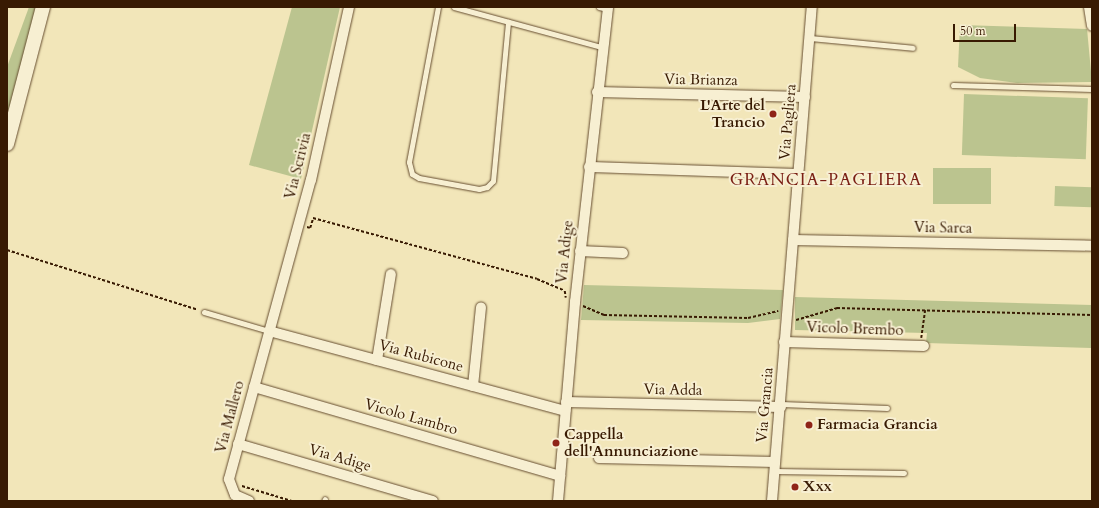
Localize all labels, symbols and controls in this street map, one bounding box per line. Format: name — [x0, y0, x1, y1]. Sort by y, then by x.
scale bar — [955, 16, 1018, 42]
text: 50 m — [960, 23, 986, 39]
street label: Via Brianza — [664, 70, 738, 90]
street label: Via Pagliera — [776, 83, 800, 161]
place label: L'Arte del Trancio — [700, 96, 765, 131]
marker: L'Arte del Trancio — [768, 109, 778, 119]
street label: Via Scrivia — [281, 131, 315, 201]
district label: GRANCIA-PAGLIERA — [730, 170, 922, 190]
street label: Via Sarca — [914, 218, 972, 238]
street label: Via Adige — [553, 219, 577, 285]
street label: Vicolo Brembo — [806, 318, 904, 340]
street label: Via Rubicone — [377, 336, 465, 376]
street label: Via Grancia — [753, 367, 777, 443]
street label: Via Mallero — [212, 379, 248, 455]
street label: Via Adda — [643, 380, 703, 400]
street label: Vicolo Lambro — [362, 395, 460, 439]
place label: Farmacia Grancia — [817, 416, 938, 434]
marker: Farmacia Grancia — [804, 420, 814, 430]
place label: Cappella dell'Annunciazione — [564, 425, 698, 460]
marker: Cappella dell'Annunciazione — [551, 438, 561, 448]
street label: Via Adige — [307, 441, 373, 475]
place label: Xxx — [803, 478, 832, 496]
marker: Xxx — [790, 482, 800, 492]

